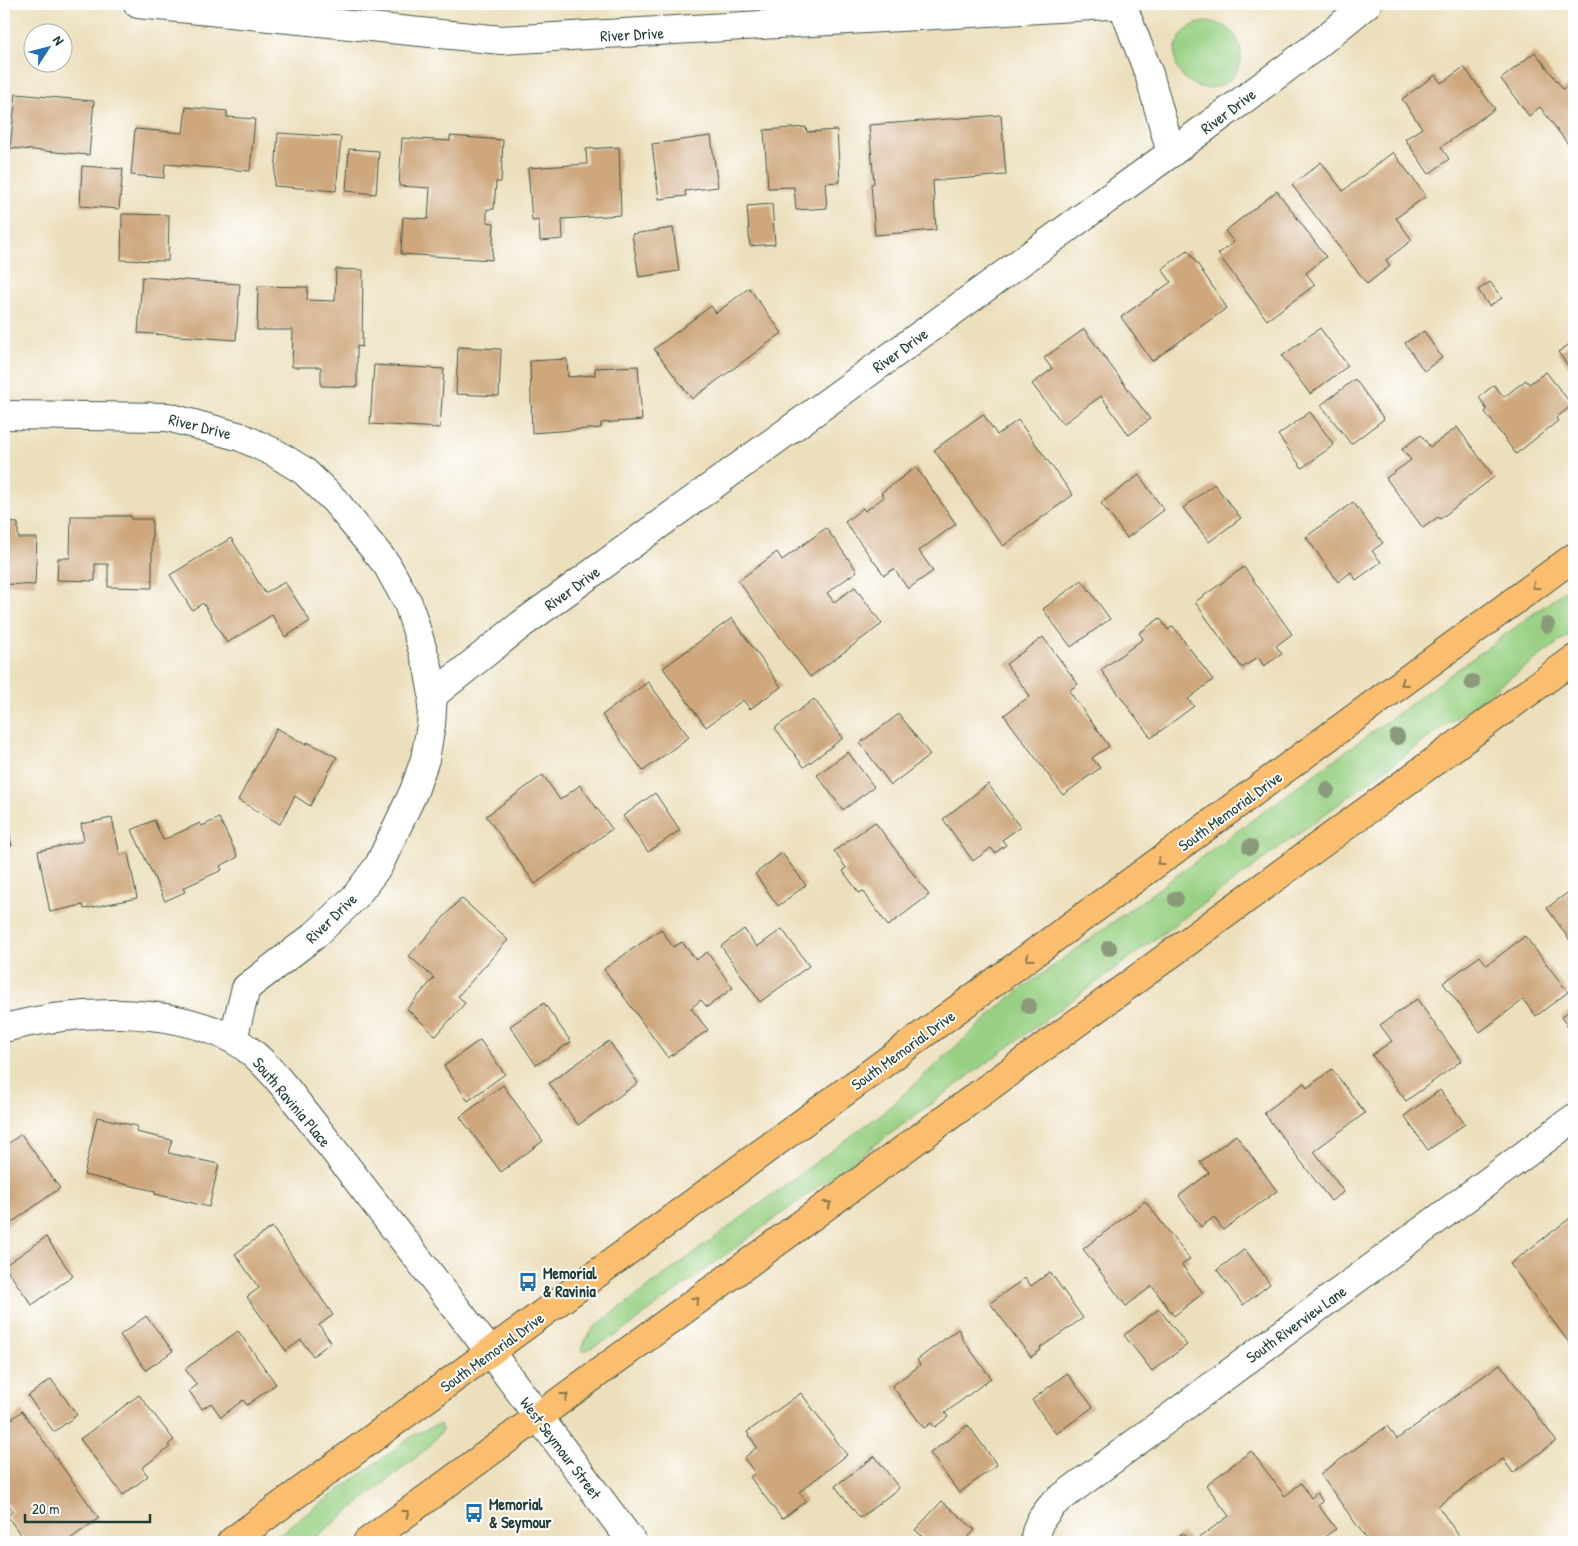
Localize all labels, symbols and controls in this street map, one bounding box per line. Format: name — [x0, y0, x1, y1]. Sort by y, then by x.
street label: River Drive — [600, 21, 665, 47]
north arrow — [22, 22, 72, 72]
text: N — [49, 31, 69, 49]
street label: River Drive — [1196, 83, 1261, 139]
street label: River Drive — [868, 322, 933, 378]
street label: River Drive — [166, 408, 234, 445]
street label: River Drive — [540, 560, 605, 616]
one-way arrow — [1532, 581, 1541, 589]
one-way arrow — [1401, 677, 1410, 685]
street label: South Memorial Drive — [1174, 765, 1287, 856]
one-way arrow — [1157, 856, 1166, 864]
street label: River Drive — [300, 888, 362, 948]
one-way arrow — [1025, 952, 1035, 961]
street label: South Memorial Drive — [847, 1004, 960, 1095]
street label: South Ravinia Place — [248, 1052, 337, 1152]
one-way arrow — [822, 1201, 832, 1210]
place label: Memorial & Ravinia — [543, 1262, 597, 1302]
bus stop icon: Memorial & Ravinia — [517, 1271, 539, 1293]
street label: South Riverview Lane — [1241, 1280, 1351, 1368]
one-way arrow — [690, 1297, 700, 1306]
street label: South Memorial Drive — [436, 1306, 549, 1397]
street label: West Seymour Street — [515, 1392, 607, 1504]
one-way arrow — [559, 1393, 569, 1402]
scale bar — [25, 1491, 150, 1523]
place label: Memorial & Seymour — [489, 1493, 552, 1534]
text: 20 m — [32, 1498, 59, 1519]
bus stop icon: Memorial & Seymour — [463, 1502, 485, 1524]
one-way arrow — [400, 1510, 410, 1519]

